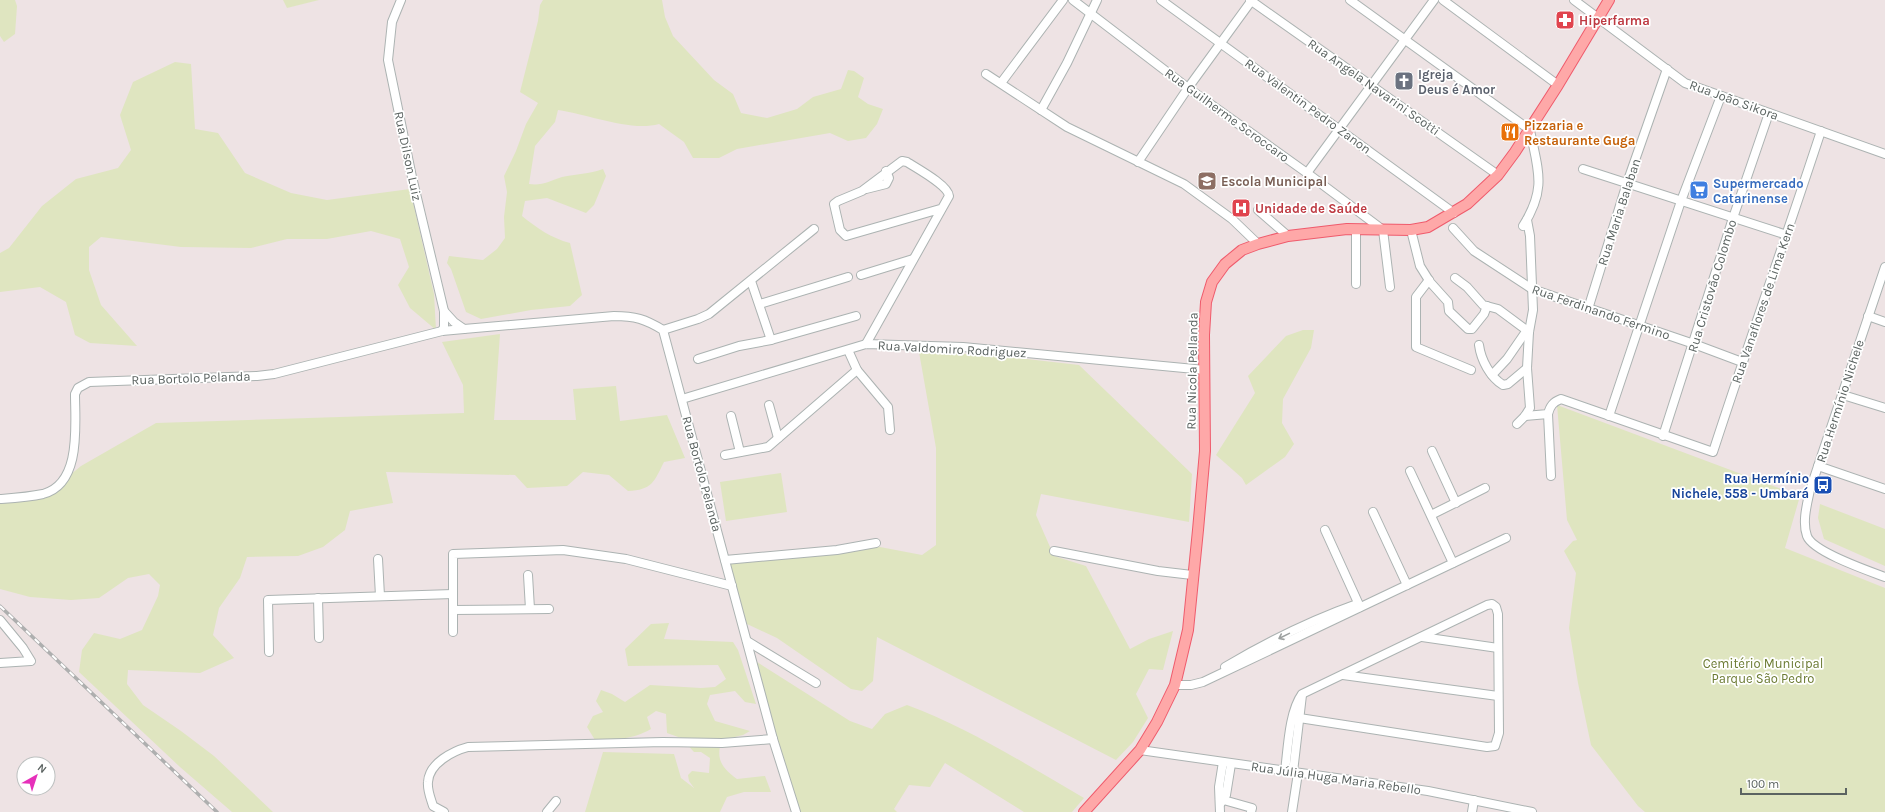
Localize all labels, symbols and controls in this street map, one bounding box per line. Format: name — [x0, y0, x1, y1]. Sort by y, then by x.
pharmacy icon: Hiperfarma — [1554, 9, 1576, 31]
place label: Hiperfarma — [1579, 13, 1650, 28]
street label: Rua Angela Navarini Scotti — [1305, 36, 1443, 138]
street label: Rua Valentin Pedro Zanon — [1242, 55, 1374, 157]
street label: Rua Guilherme Scroccaro — [1162, 65, 1292, 165]
place label: Igreja Deus é Amor — [1418, 67, 1496, 97]
church icon: Igreja Deus é Amor — [1393, 70, 1415, 92]
street label: Rua João Sikora — [1687, 77, 1781, 123]
street label: Rua Dilson Luiz — [391, 110, 425, 202]
place label: Pizzaria e Restaurante Guga — [1524, 118, 1635, 148]
restaurant icon: Pizzaria e Restaurante Guga — [1499, 121, 1521, 143]
street label: Rua Maria Balaban — [1595, 157, 1643, 267]
school or university icon: Escola Municipal — [1196, 170, 1218, 192]
place label: Escola Municipal — [1221, 174, 1327, 189]
place label: Supermercado Catarinense — [1713, 176, 1804, 206]
supermarket icon: Supermercado Catarinense — [1688, 179, 1710, 201]
hospital icon: Unidade de Saúde — [1230, 197, 1252, 219]
place label: Unidade de Saúde — [1255, 201, 1367, 216]
street label: Rua Cristovão Colombo — [1685, 218, 1739, 354]
street label: Rua Vanaflores de Lima Kern — [1728, 221, 1798, 385]
street label: Rua Ferdinando Fermino — [1530, 281, 1672, 343]
street label: Rua Nicola Pellanda — [1183, 312, 1201, 430]
street label: Rua Hermínio Nichele — [1813, 337, 1867, 464]
street label: Rua Valdomiro Rodriguez — [877, 338, 1027, 360]
street label: Rua Bortolo Pelanda — [131, 368, 251, 388]
street label: Rua Bortolo Pelanda — [679, 415, 725, 533]
place label: Rua Hermínio Nichele, 558 - Umbará — [1672, 471, 1809, 501]
bus stop icon: Rua Hermínio Nichele, 558 - Umbará — [1812, 474, 1834, 496]
one-way arrow — [1278, 633, 1290, 640]
park label: Cemitério Municipal Parque São Pedro — [1703, 656, 1823, 687]
north arrow — [16, 756, 56, 796]
street label: Rua Júlia Huga Maria Rebello — [1250, 759, 1422, 797]
text: N — [35, 761, 49, 776]
scale bar — [1741, 770, 1846, 796]
text: 100 m — [1747, 777, 1779, 791]

